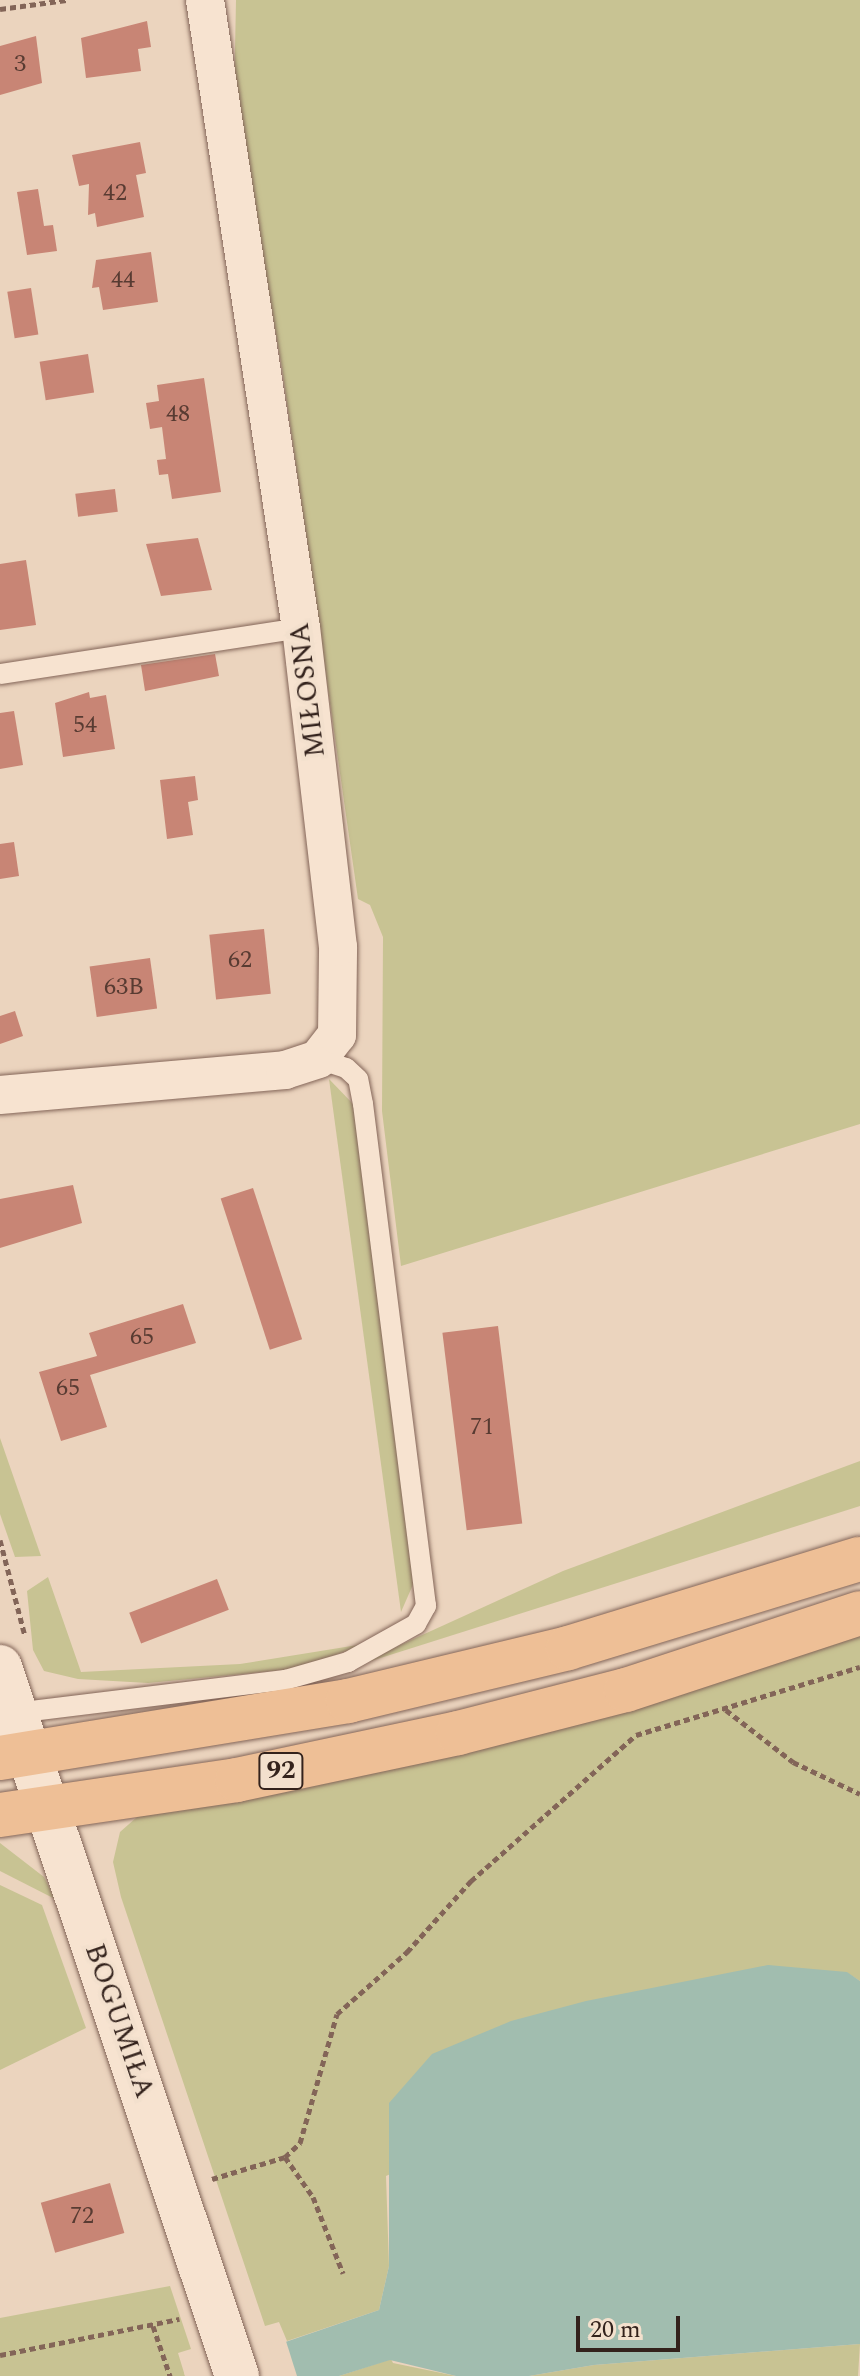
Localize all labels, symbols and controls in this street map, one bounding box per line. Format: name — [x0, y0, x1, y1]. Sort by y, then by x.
house number: 3 — [14, 51, 26, 79]
house number: 42 — [103, 180, 127, 208]
house number: 44 — [111, 267, 135, 295]
house number: 48 — [166, 401, 190, 429]
street label: MIŁOSNA — [283, 621, 333, 759]
house number: 54 — [73, 712, 97, 740]
house number: 62 — [228, 947, 252, 975]
house number: 63B — [104, 974, 144, 1002]
house number: 65 — [130, 1324, 154, 1352]
house number: 65 — [56, 1375, 80, 1403]
house number: 71 — [470, 1414, 494, 1442]
road number: 92 — [257, 1749, 305, 1793]
street label: BOGUMIŁA — [77, 1939, 161, 2103]
house number: 72 — [70, 2203, 94, 2231]
scale bar — [580, 2300, 684, 2350]
text: 20 m — [590, 2312, 641, 2348]

